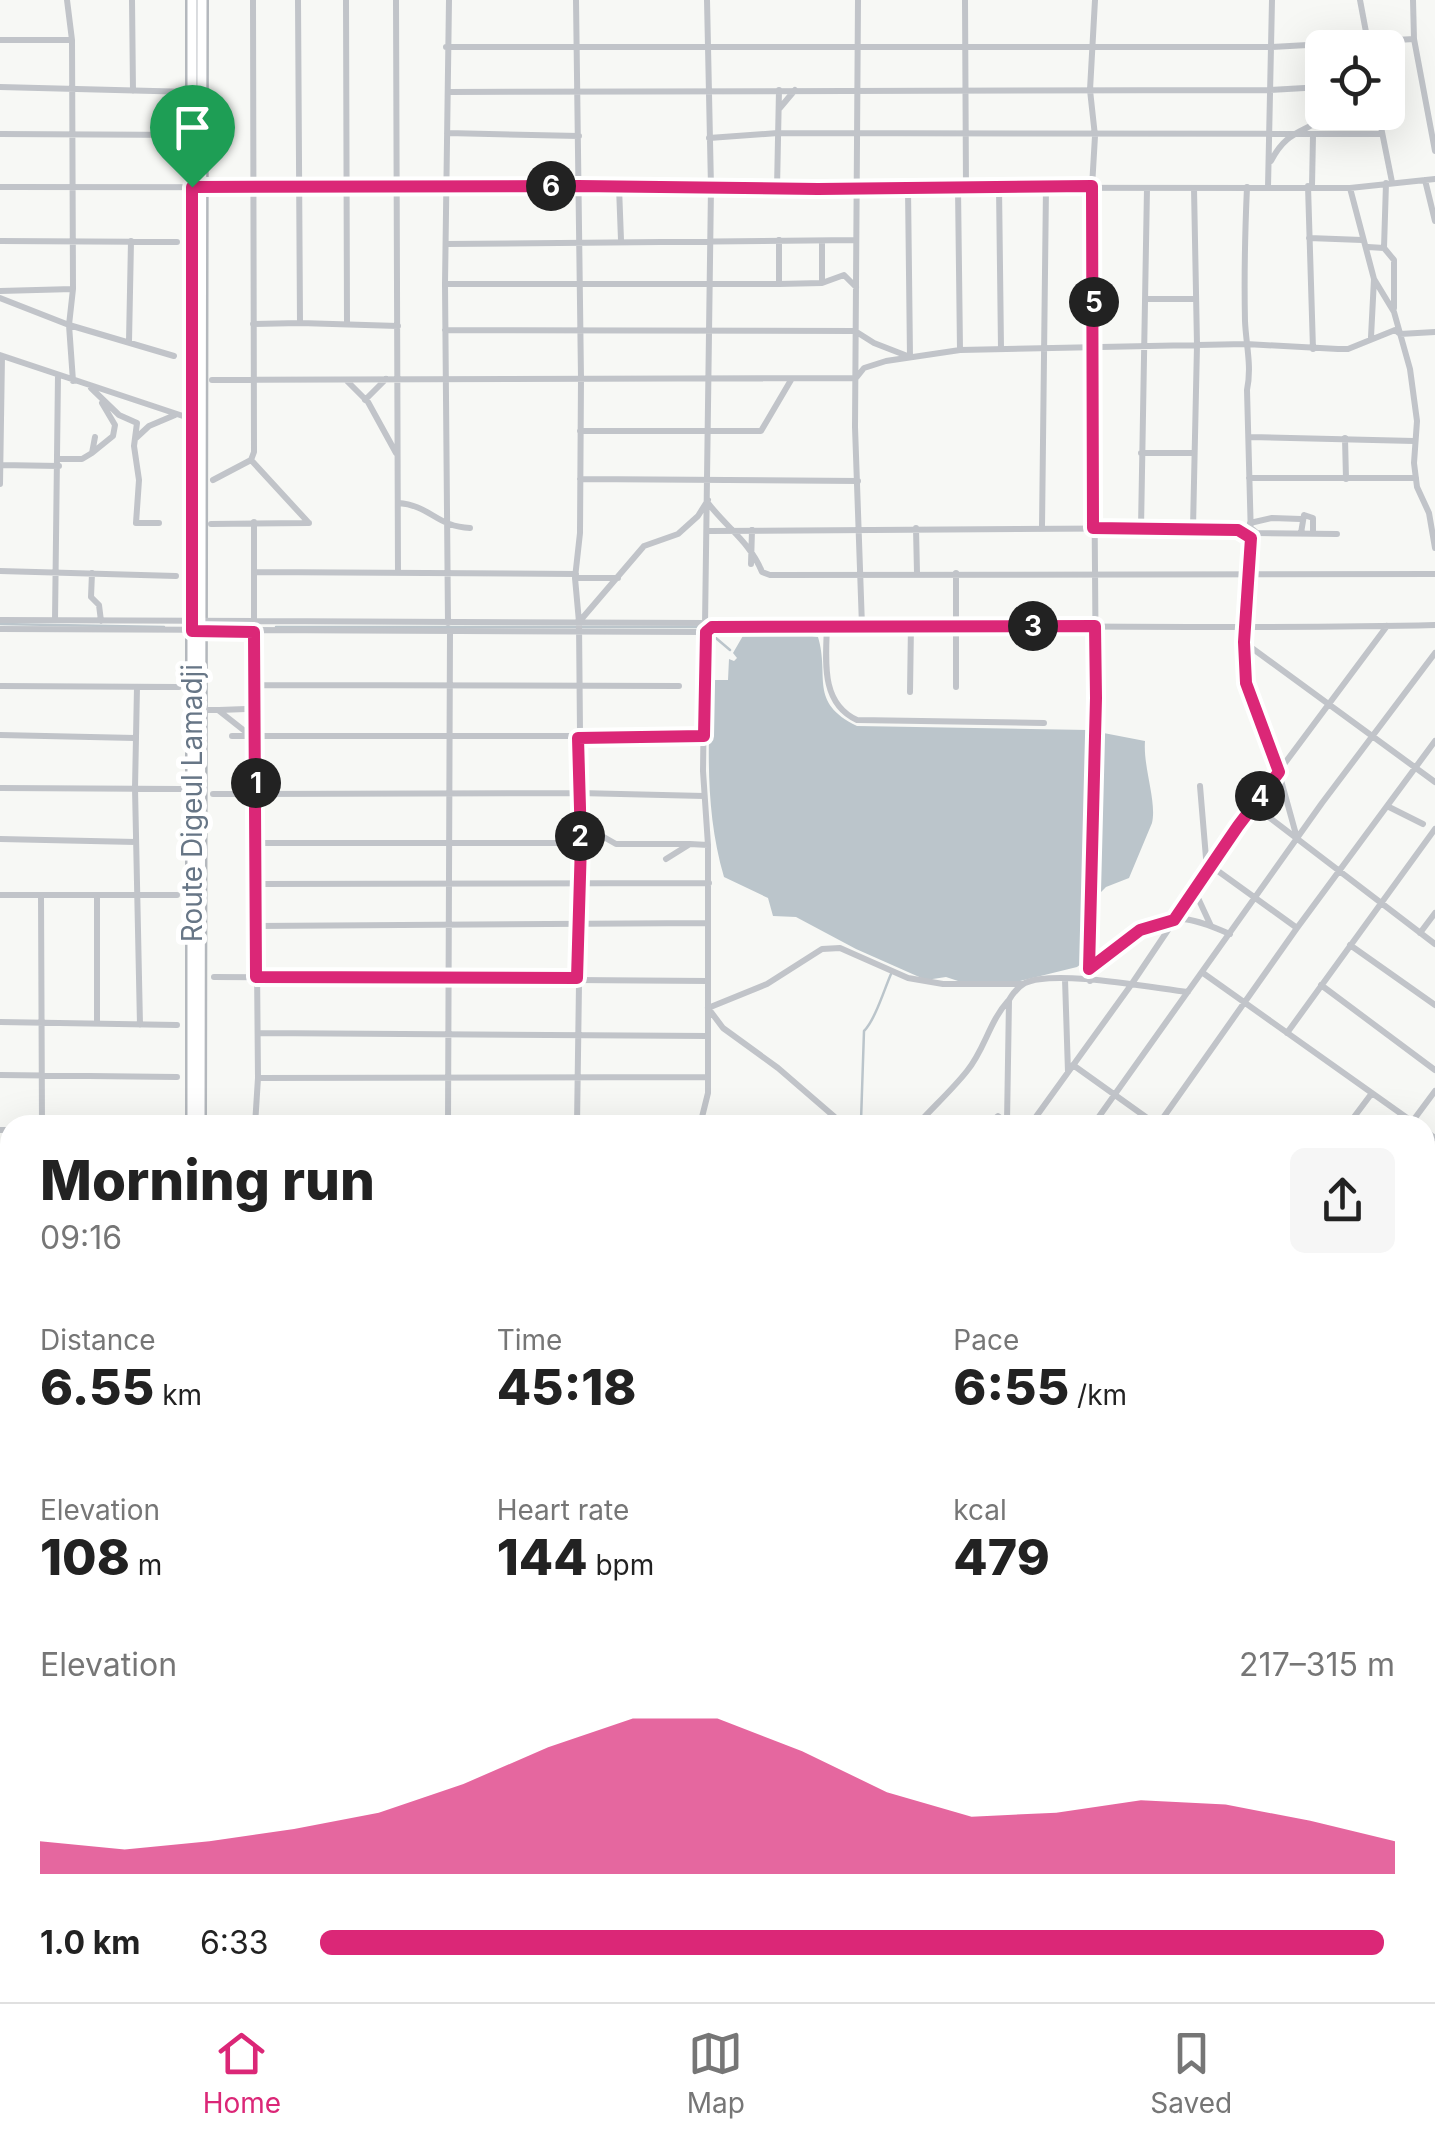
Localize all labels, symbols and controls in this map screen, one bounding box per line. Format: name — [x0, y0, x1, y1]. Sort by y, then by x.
map controls — [1305, 30, 1405, 130]
button: locate — [1305, 30, 1405, 130]
pin — [150, 85, 235, 188]
icon: arrive — [165, 100, 220, 155]
pin: 6 — [526, 161, 576, 211]
text: 6 — [542, 169, 560, 203]
pin: 5 — [1069, 277, 1119, 327]
text: 5 — [1085, 285, 1103, 319]
pin: 3 — [1008, 601, 1058, 651]
text: 3 — [1024, 609, 1042, 643]
street label: Route Digeul Lamadji — [175, 664, 209, 942]
pin: 1 — [231, 758, 281, 808]
text: 1 — [250, 766, 262, 800]
pin: 4 — [1235, 771, 1285, 821]
text: 4 — [1251, 779, 1269, 813]
pin: 2 — [555, 811, 605, 861]
text: 2 — [571, 819, 589, 853]
text: Morning run — [40, 1147, 375, 1213]
button: share — [1290, 1148, 1395, 1253]
text: 09:16 — [40, 1218, 122, 1257]
text: Distance — [40, 1323, 156, 1357]
text: Time — [497, 1323, 562, 1357]
text: Pace — [953, 1323, 1019, 1357]
text: 6.55 — [40, 1357, 154, 1417]
text: 45:18 — [497, 1357, 637, 1417]
text: 6:55 — [953, 1357, 1069, 1417]
text: km — [154, 1378, 202, 1412]
text: /km — [1069, 1378, 1127, 1412]
text: Elevation — [40, 1493, 160, 1527]
text: Heart rate — [497, 1493, 629, 1527]
text: kcal — [953, 1493, 1007, 1527]
text: 108 — [40, 1527, 130, 1587]
text: 144 — [497, 1527, 588, 1587]
text: 479 — [953, 1527, 1050, 1587]
text: m — [130, 1548, 162, 1582]
text: bpm — [588, 1548, 654, 1582]
text: Elevation — [40, 1645, 177, 1684]
text: 217–315 m — [1239, 1645, 1395, 1684]
text: 1.0 km — [40, 1923, 140, 1962]
text: 6:33 — [200, 1923, 269, 1962]
tab: Home — [203, 2026, 281, 2120]
tab: Map — [687, 2026, 745, 2120]
tab: Saved — [1150, 2026, 1232, 2120]

